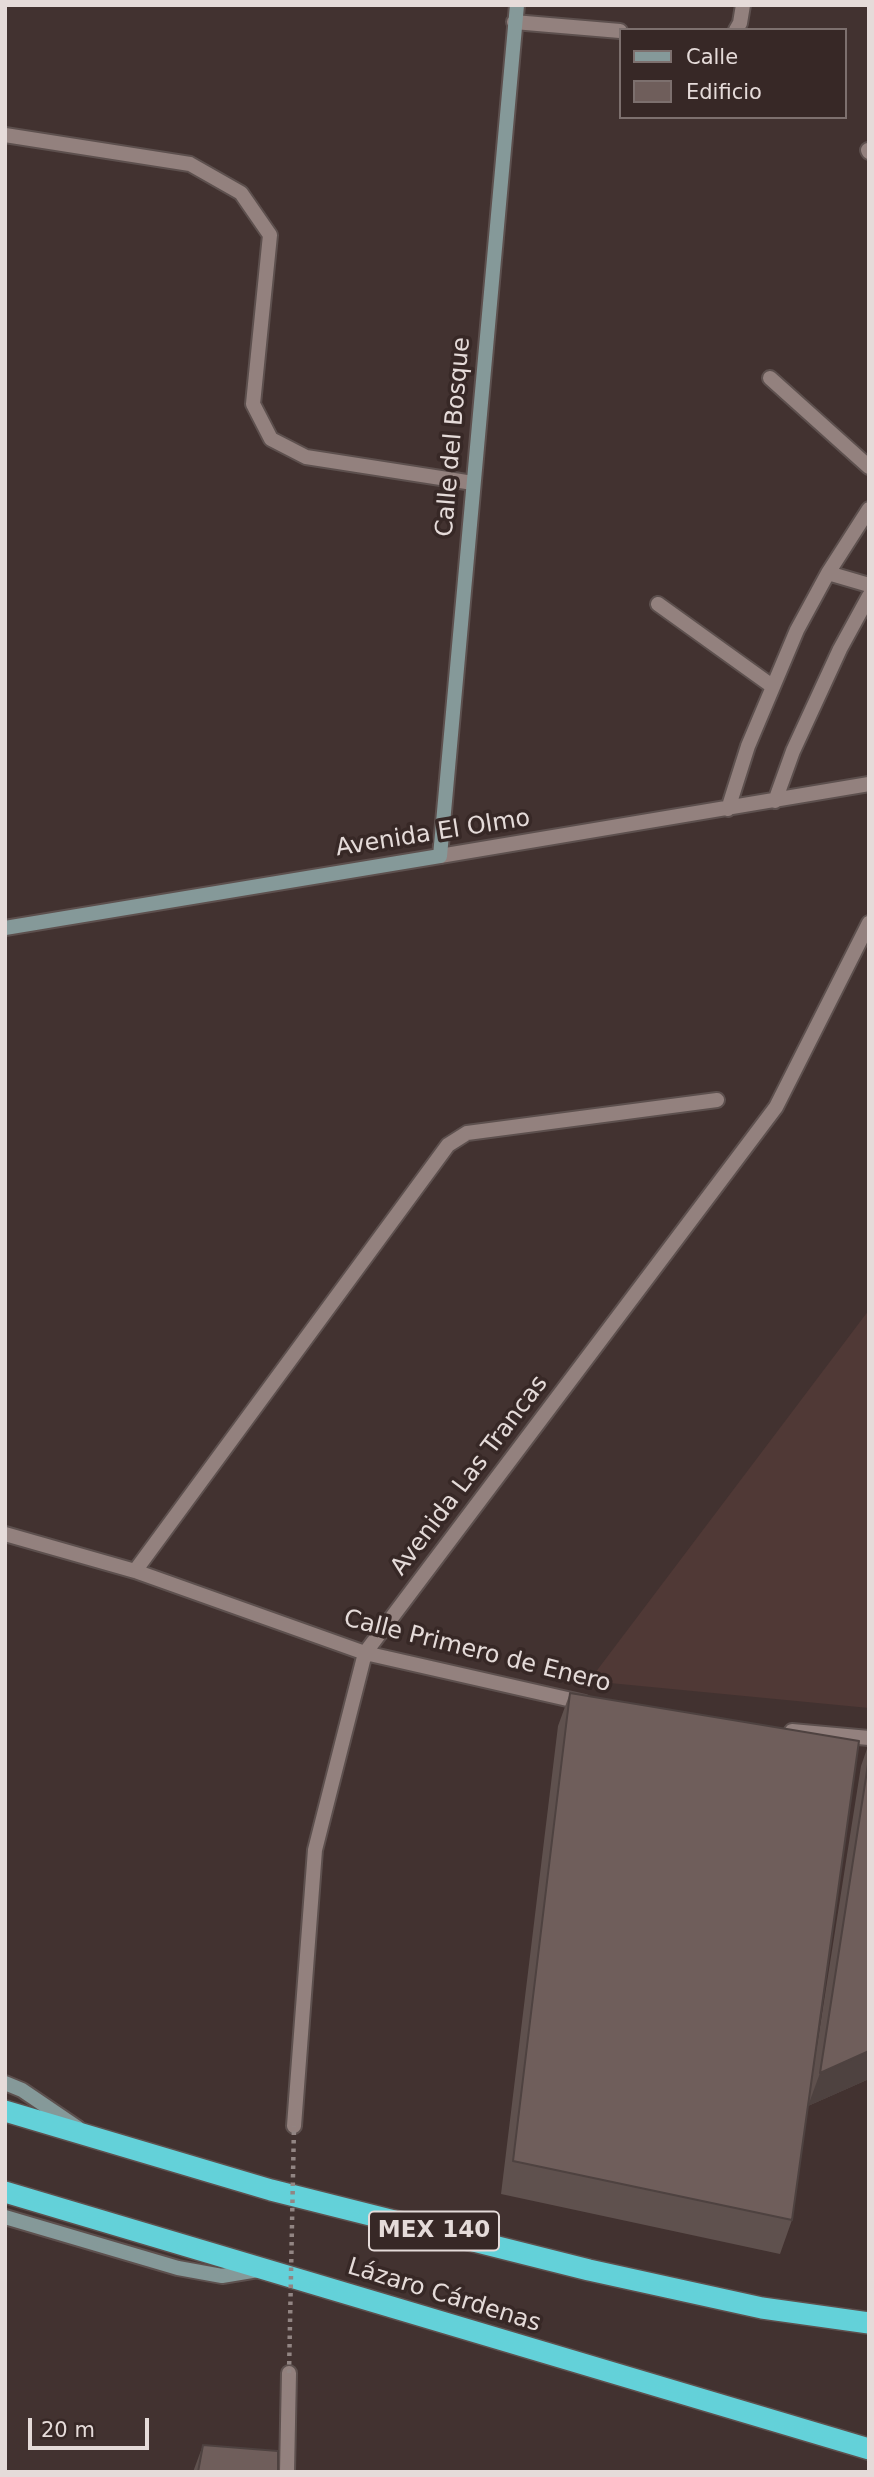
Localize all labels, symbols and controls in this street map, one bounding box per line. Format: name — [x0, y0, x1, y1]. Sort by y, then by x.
legend — [618, 28, 846, 119]
text: Calle — [686, 45, 738, 69]
text: Edificio — [686, 80, 762, 104]
street label: Calle del Bosque — [431, 336, 477, 538]
street label: Avenida El Olmo — [334, 804, 532, 864]
street label: Avenida Las Trancas — [385, 1370, 555, 1582]
street label: Calle Primero de Enero — [340, 1605, 614, 1699]
road number: MEX 140 — [369, 2212, 499, 2250]
street label: Lázaro Cárdenas — [344, 2253, 544, 2339]
scale bar — [32, 2404, 152, 2448]
text: 20 m — [41, 2418, 95, 2442]

